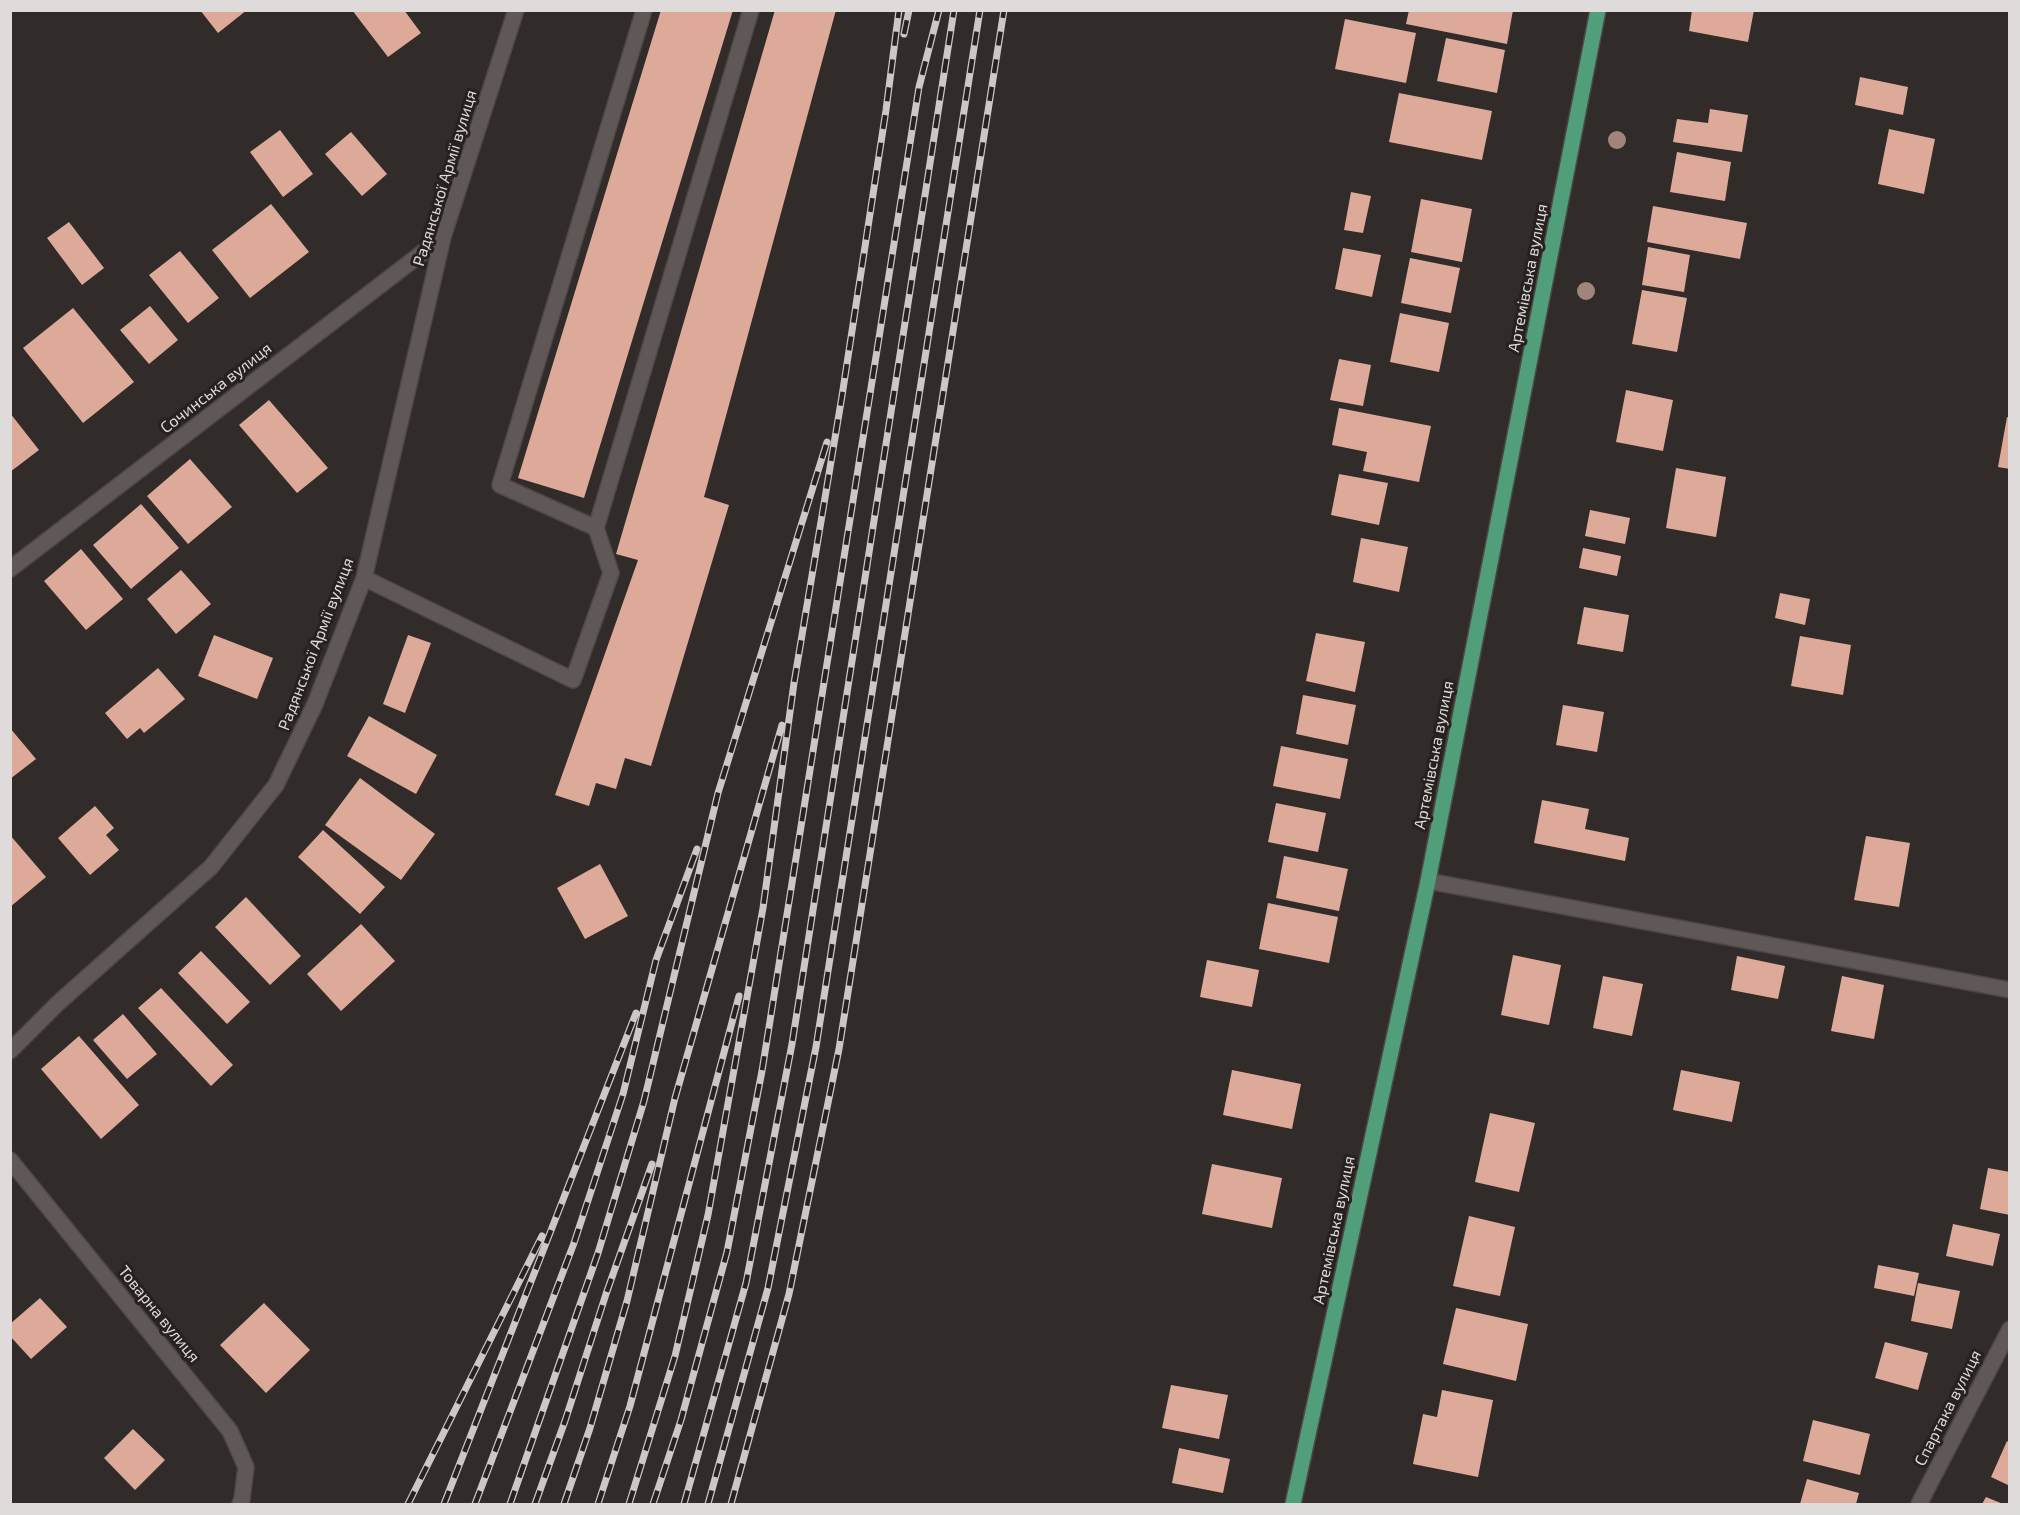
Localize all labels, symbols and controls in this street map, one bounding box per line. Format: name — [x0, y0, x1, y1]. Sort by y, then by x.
street label: Радянської Армії вулиця — [409, 88, 481, 268]
street label: Артемівська вулиця — [1504, 202, 1552, 354]
street label: Сочинська вулиця — [157, 339, 275, 437]
street label: Радянської Армії вулиця — [274, 555, 358, 733]
street label: Артемівська вулиця — [1410, 679, 1458, 831]
street label: Артемівська вулиця — [1309, 1154, 1359, 1306]
street label: Товарна вулиця — [114, 1262, 204, 1366]
street label: Спартака вулиця — [1911, 1347, 1985, 1469]

